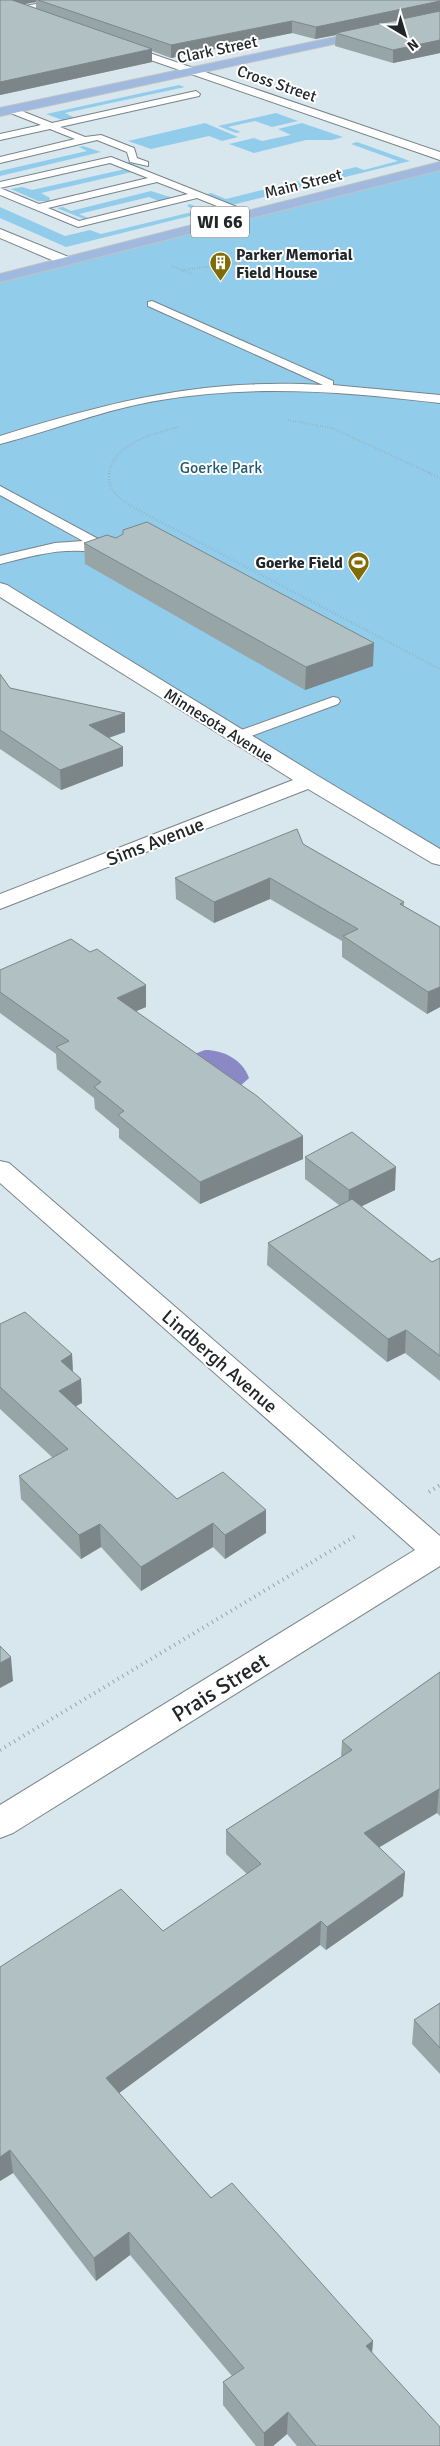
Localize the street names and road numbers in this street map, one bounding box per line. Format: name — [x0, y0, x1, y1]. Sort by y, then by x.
street label: Clark Street — [175, 32, 260, 68]
street label: Cross Street — [234, 61, 319, 107]
street label: Main Street — [262, 165, 345, 203]
road number: WI 66 — [191, 206, 249, 238]
street label: Minnesota Avenue — [160, 684, 277, 767]
street label: Sims Avenue — [103, 812, 208, 872]
street label: Lindbergh Avenue — [157, 1305, 282, 1419]
street label: Prais Street — [167, 1647, 274, 1728]

